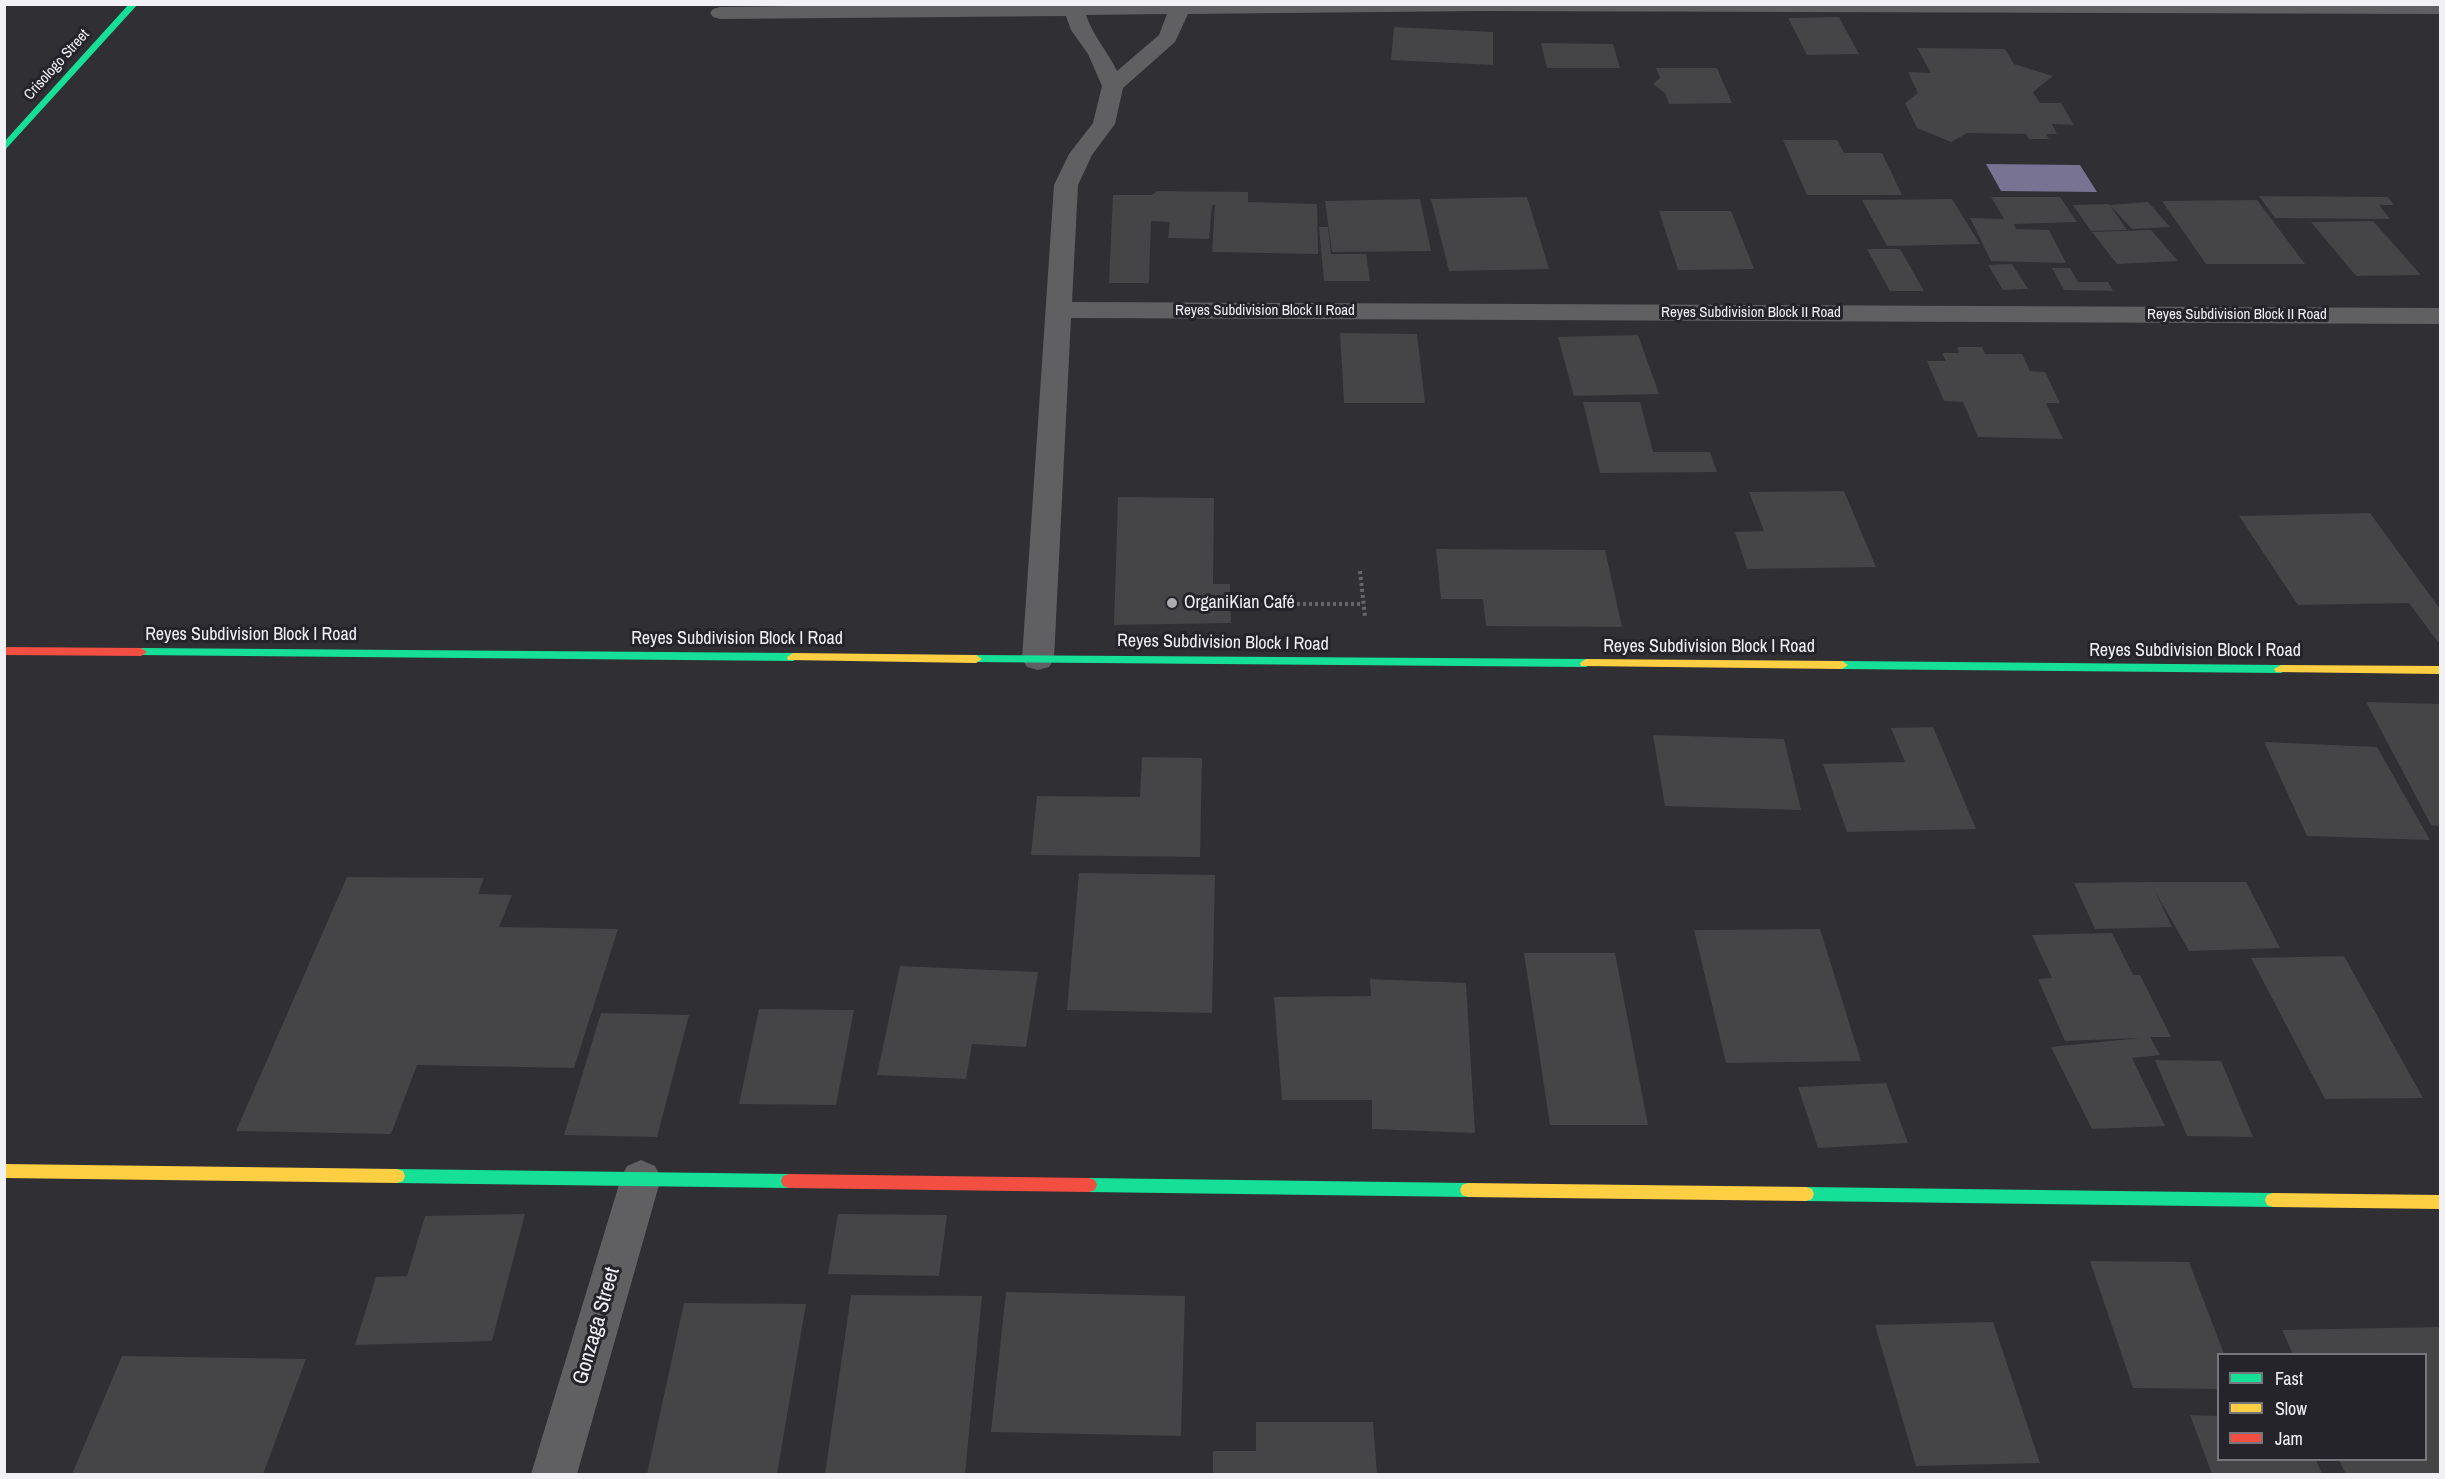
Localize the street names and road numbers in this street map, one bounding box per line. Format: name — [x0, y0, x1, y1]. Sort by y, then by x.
street label: Crisologo Street — [21, 26, 93, 104]
street label: Reyes Subdivision Block II Road — [1175, 302, 1355, 320]
street label: Reyes Subdivision Block II Road — [1661, 304, 1841, 322]
street label: Reyes Subdivision Block II Road — [2147, 306, 2327, 324]
street label: Reyes Subdivision Block I Road — [145, 624, 357, 646]
street label: Reyes Subdivision Block I Road — [631, 628, 843, 650]
street label: Reyes Subdivision Block I Road — [1117, 630, 1329, 656]
street label: Reyes Subdivision Block I Road — [1603, 636, 1815, 658]
street label: Reyes Subdivision Block I Road — [2089, 640, 2301, 662]
street label: Gonzaga Street — [568, 1265, 626, 1387]

